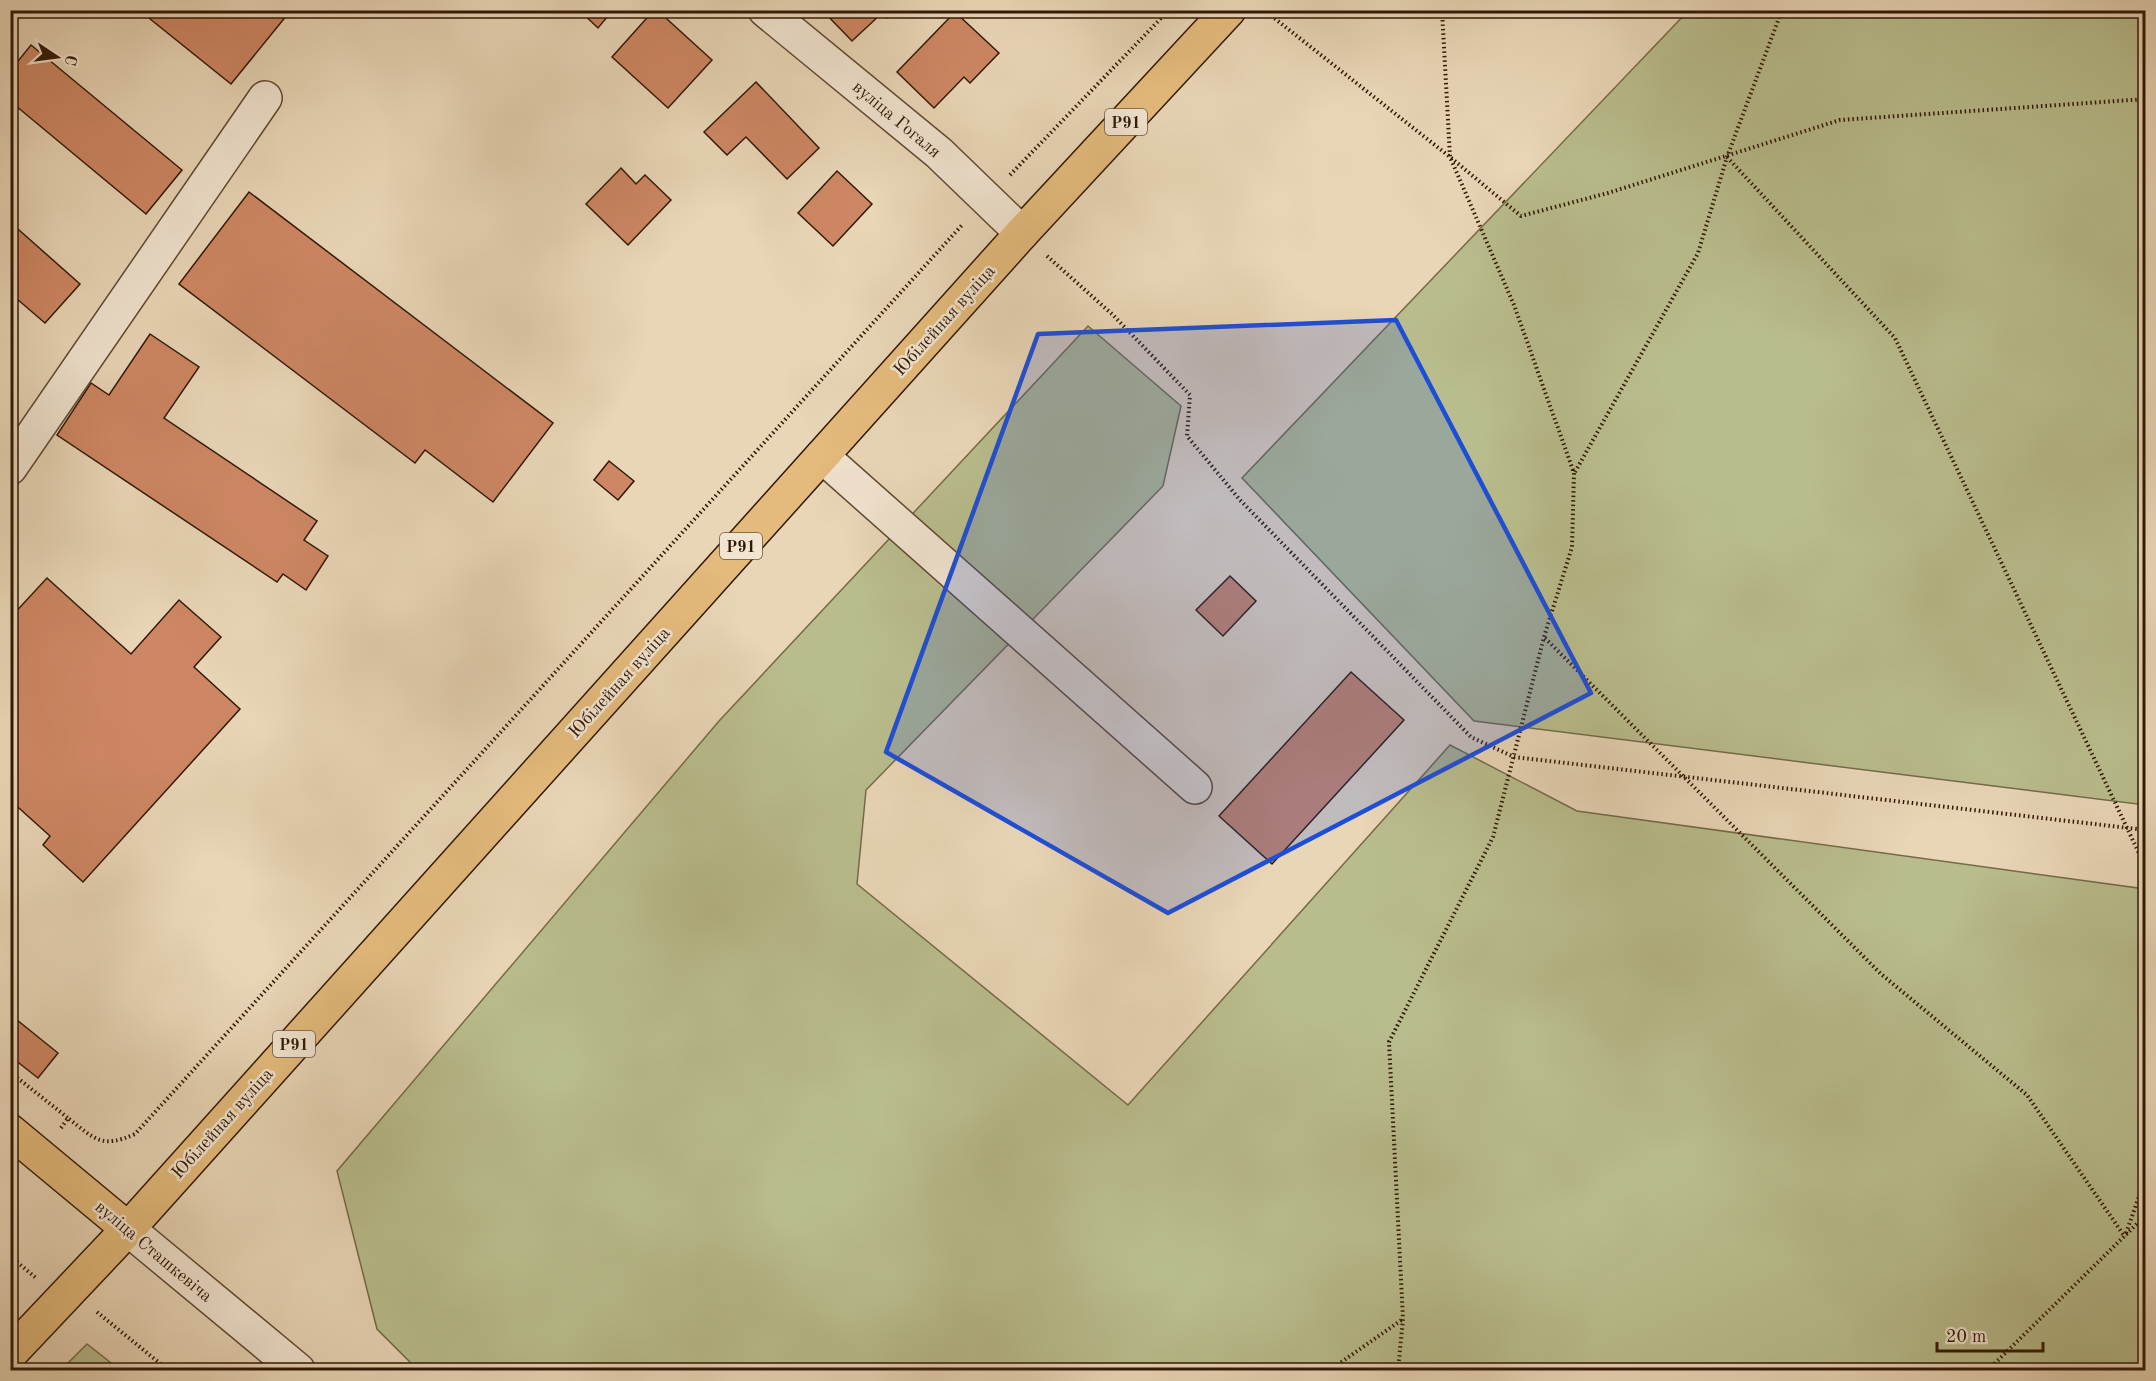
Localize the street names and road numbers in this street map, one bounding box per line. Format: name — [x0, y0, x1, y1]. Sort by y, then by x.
street label: вуліца Гогаля — [849, 78, 944, 162]
road number: Р91 — [1105, 109, 1147, 135]
street label: Юбілейная вуліца — [891, 262, 999, 379]
road number: Р91 — [720, 533, 762, 559]
street label: Юбілейная вуліца — [566, 624, 674, 741]
road number: Р91 — [273, 1031, 315, 1057]
street label: Юбілейная вуліца — [169, 1065, 277, 1182]
street label: вуліца Сташкевіча — [91, 1198, 215, 1306]

